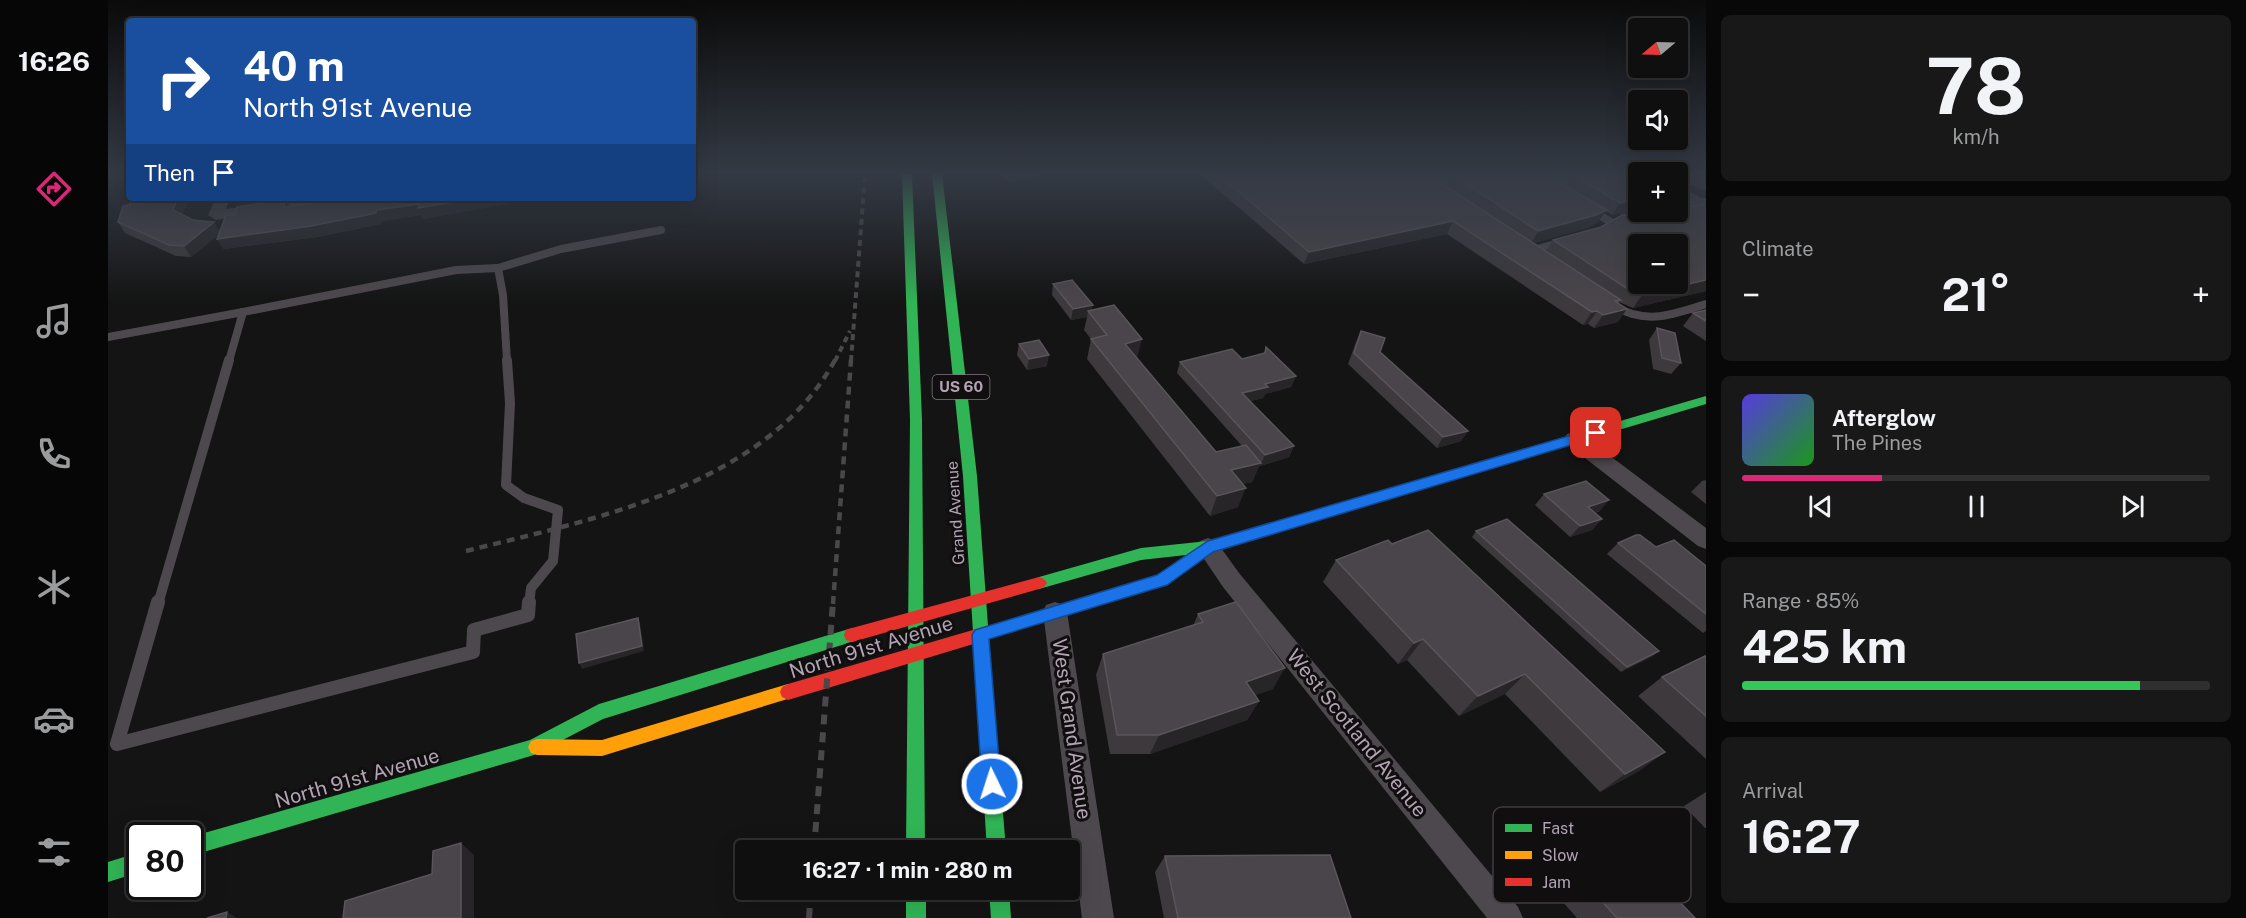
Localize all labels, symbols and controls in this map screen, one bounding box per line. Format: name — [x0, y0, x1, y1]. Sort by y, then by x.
north arrow — [1628, 18, 1688, 78]
map controls — [1628, 18, 1688, 294]
text: 78 — [1926, 40, 2026, 132]
text: 40 m — [243, 41, 345, 90]
icon: right — [144, 42, 222, 120]
text: 16:26 — [18, 45, 90, 77]
button: sound — [1628, 90, 1688, 150]
text: North 91st Avenue — [243, 91, 472, 123]
text: km/h — [1952, 125, 2000, 149]
icon: arrive — [207, 156, 240, 189]
text: Then — [144, 160, 195, 186]
button: + — [1628, 162, 1688, 222]
icon: directions — [33, 168, 75, 210]
button: − — [1628, 234, 1688, 294]
text: Climate — [1742, 237, 1814, 261]
text: 21° — [1941, 268, 2011, 321]
text: − — [1742, 276, 1760, 314]
text: + — [2192, 276, 2210, 314]
icon: music — [33, 300, 75, 342]
road number: US 60 — [932, 375, 990, 399]
text: Afterglow — [1832, 405, 1936, 431]
pin — [1570, 407, 1621, 458]
icon: arrive — [1579, 416, 1612, 449]
text: The Pines — [1832, 431, 1922, 455]
icon: phone — [33, 433, 75, 475]
street label: Grand Avenue — [942, 460, 969, 566]
icon: previous — [1804, 490, 1837, 523]
icon: pause — [1960, 490, 1993, 523]
icon: next — [2116, 490, 2149, 523]
icon: climate — [33, 566, 75, 608]
text: Range · 85% — [1742, 589, 1859, 613]
street label: North 91st Avenue — [786, 611, 956, 683]
text: 425 km — [1742, 620, 1907, 673]
street label: West Grand Avenue — [1047, 637, 1097, 821]
street label: West Scotland Avenue — [1282, 644, 1432, 822]
icon: car — [33, 698, 75, 740]
street label: North 91st Avenue — [272, 743, 442, 813]
position arrow — [960, 752, 1024, 816]
text: Arrival — [1742, 779, 1804, 803]
legend — [1493, 807, 1691, 903]
text: 16:27 — [1742, 810, 1861, 863]
text: Fast — [1542, 819, 1574, 838]
speed limit sign: 80 — [126, 822, 204, 900]
icon: filters — [33, 831, 75, 873]
text: Slow — [1542, 846, 1579, 865]
text: 16:27 · 1 min · 280 m — [803, 857, 1012, 883]
text: Jam — [1542, 873, 1571, 892]

